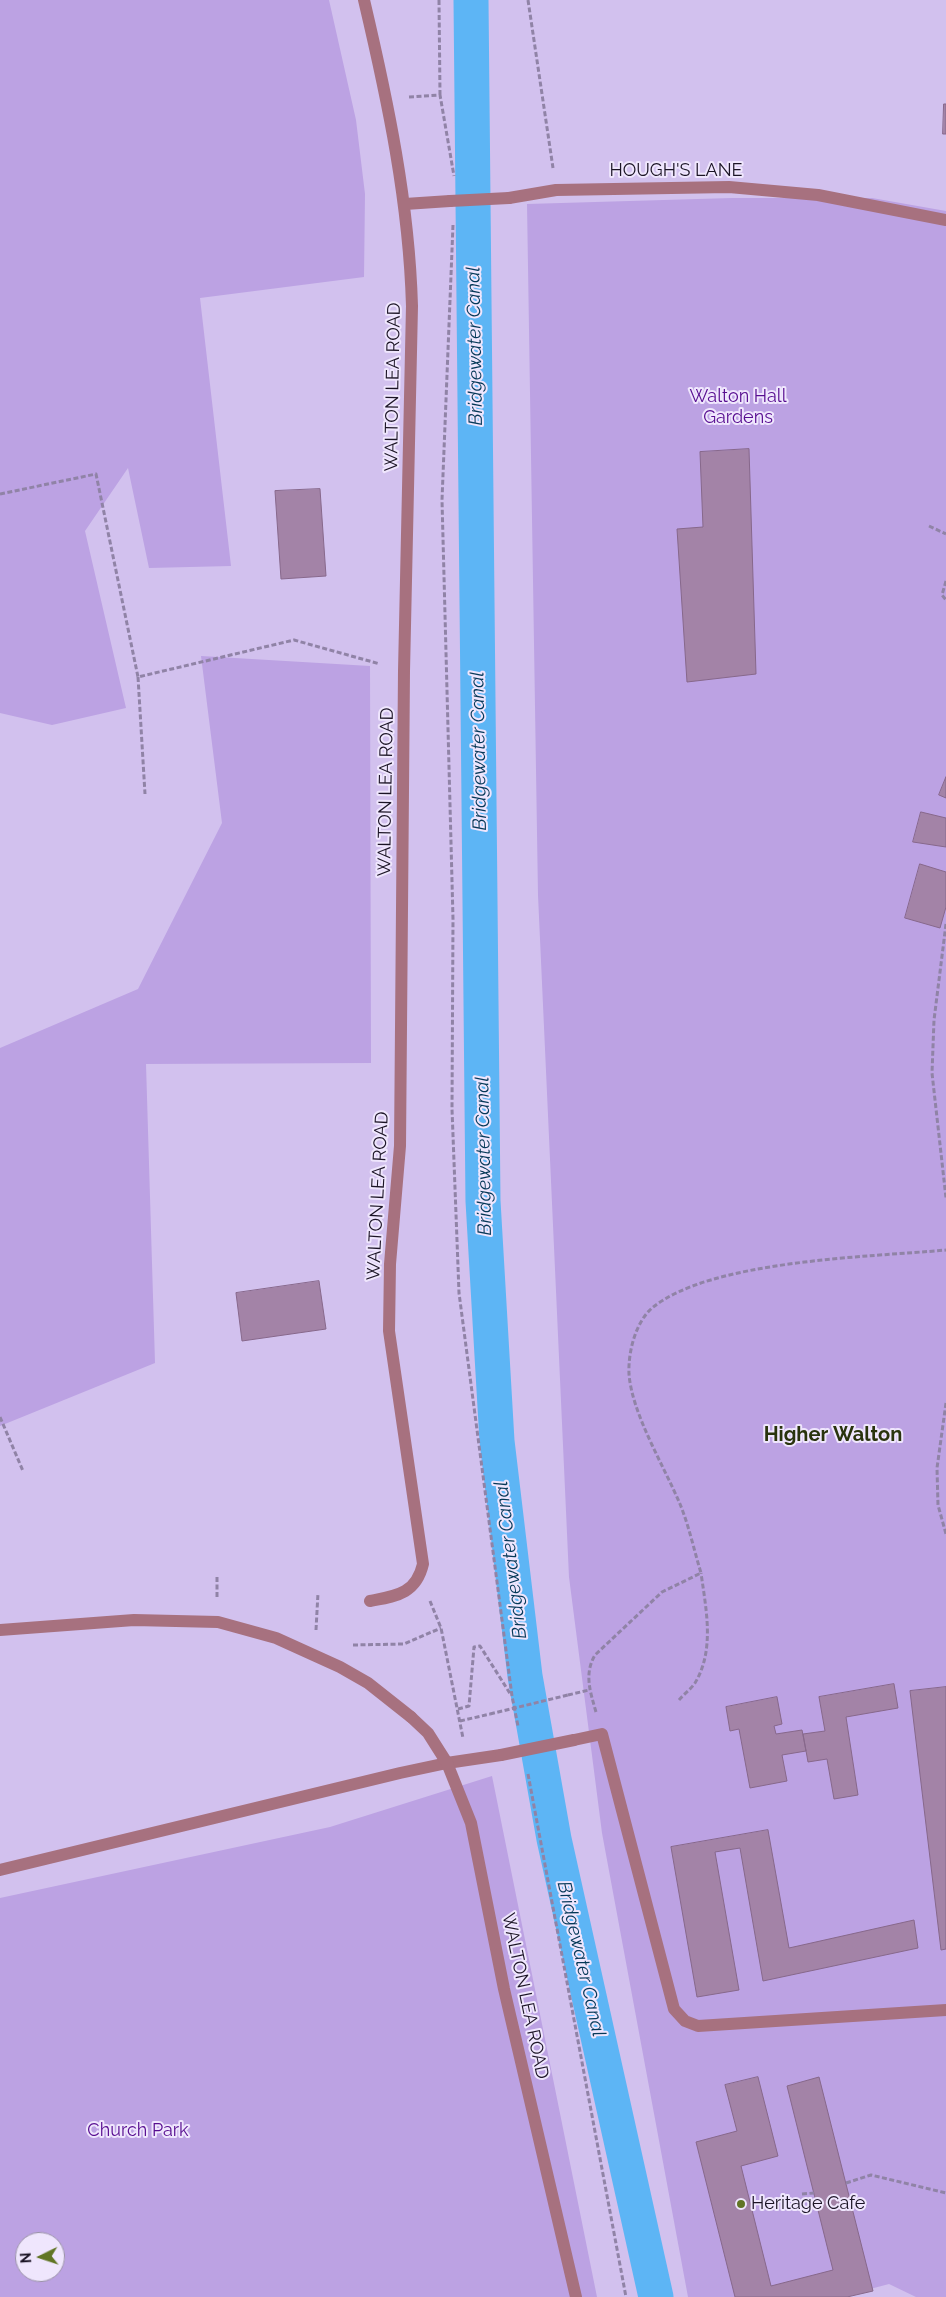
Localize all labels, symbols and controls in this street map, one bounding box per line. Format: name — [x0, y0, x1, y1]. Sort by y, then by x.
street label: HOUGH'S LANE — [609, 160, 743, 182]
water label: Bridgewater Canal — [462, 266, 488, 426]
street label: WALTON LEA ROAD — [381, 302, 405, 472]
park label: Walton Hall Gardens — [689, 386, 787, 428]
water label: Bridgewater Canal — [466, 671, 492, 831]
street label: WALTON LEA ROAD — [374, 707, 398, 877]
water label: Bridgewater Canal — [471, 1076, 497, 1236]
street label: WALTON LEA ROAD — [363, 1111, 393, 1281]
district label: Higher Walton — [764, 1423, 902, 1447]
water label: Bridgewater Canal — [490, 1480, 532, 1640]
water label: Bridgewater Canal — [552, 1879, 610, 2039]
street label: WALTON LEA ROAD — [497, 1911, 553, 2081]
park label: Church Park — [87, 2120, 189, 2142]
place label: Heritage Cafe — [751, 2193, 865, 2215]
marker: Heritage Cafe — [735, 2198, 747, 2210]
north arrow — [15, 2232, 65, 2282]
text: N — [18, 2252, 34, 2264]

